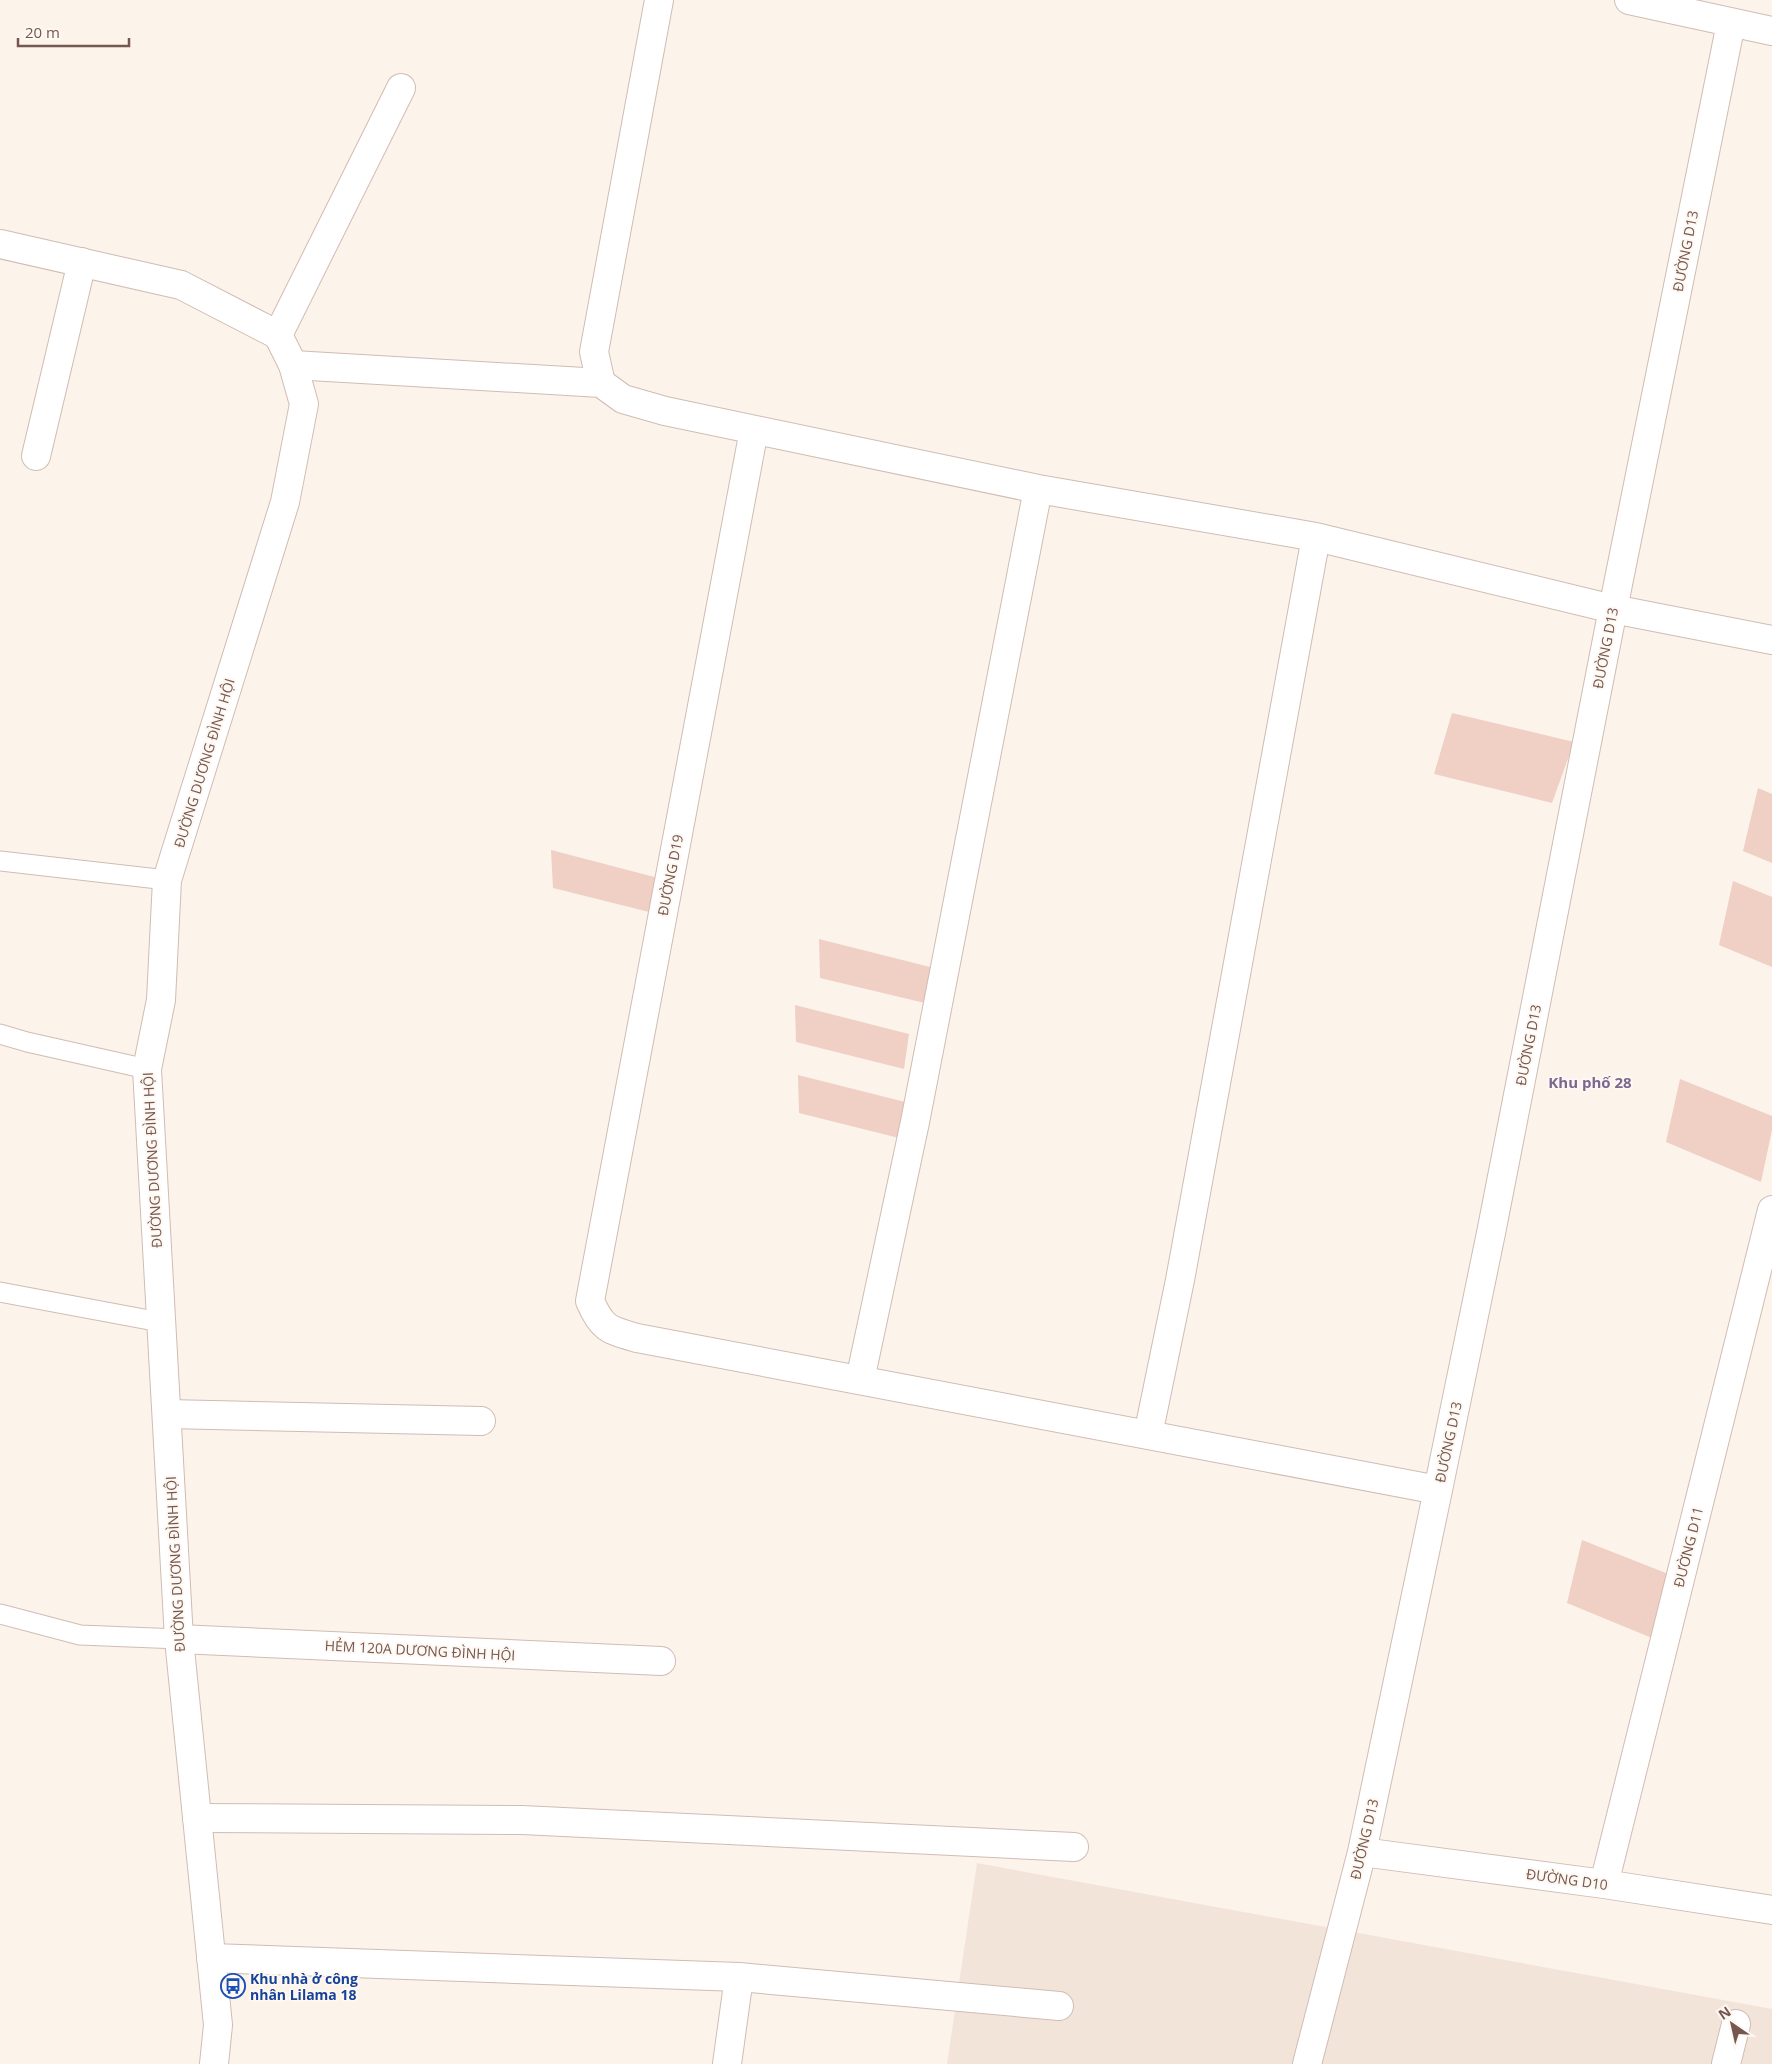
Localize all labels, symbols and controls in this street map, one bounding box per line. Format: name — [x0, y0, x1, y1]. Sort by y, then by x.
scale bar — [18, 15, 129, 47]
text: 20 m — [25, 22, 60, 42]
street label: ĐƯỜNG D13 — [1668, 209, 1702, 293]
street label: ĐƯỜNG D13 — [1588, 606, 1622, 690]
street label: ĐƯỜNG DƯƠNG ĐÌNH HỘI — [169, 676, 239, 850]
street label: ĐƯỜNG D19 — [653, 833, 687, 917]
street label: ĐƯỜNG D13 — [1511, 1003, 1545, 1087]
street label: ĐƯỜNG DƯƠNG ĐÌNH HỘI — [138, 1072, 166, 1248]
district label: Khu phố 28 — [1548, 1072, 1632, 1092]
street label: ĐƯỜNG D13 — [1430, 1400, 1466, 1484]
street label: ĐƯỜNG DƯƠNG ĐÌNH HỘI — [161, 1476, 189, 1652]
street label: ĐƯỜNG D11 — [1669, 1505, 1707, 1589]
street label: HẺM 120A DƯƠNG ĐÌNH HỘI — [324, 1636, 516, 1664]
street label: ĐƯỜNG D13 — [1345, 1797, 1383, 1881]
street label: ĐƯỜNG D10 — [1525, 1864, 1609, 1894]
place label: Khu nhà ở công nhân Lilama 18 — [250, 1969, 358, 2004]
bus stop icon: Khu nhà ở công nhân Lilama 18 — [220, 1973, 246, 1999]
north arrow — [1707, 1999, 1757, 2049]
text: N — [1714, 2002, 1734, 2024]

